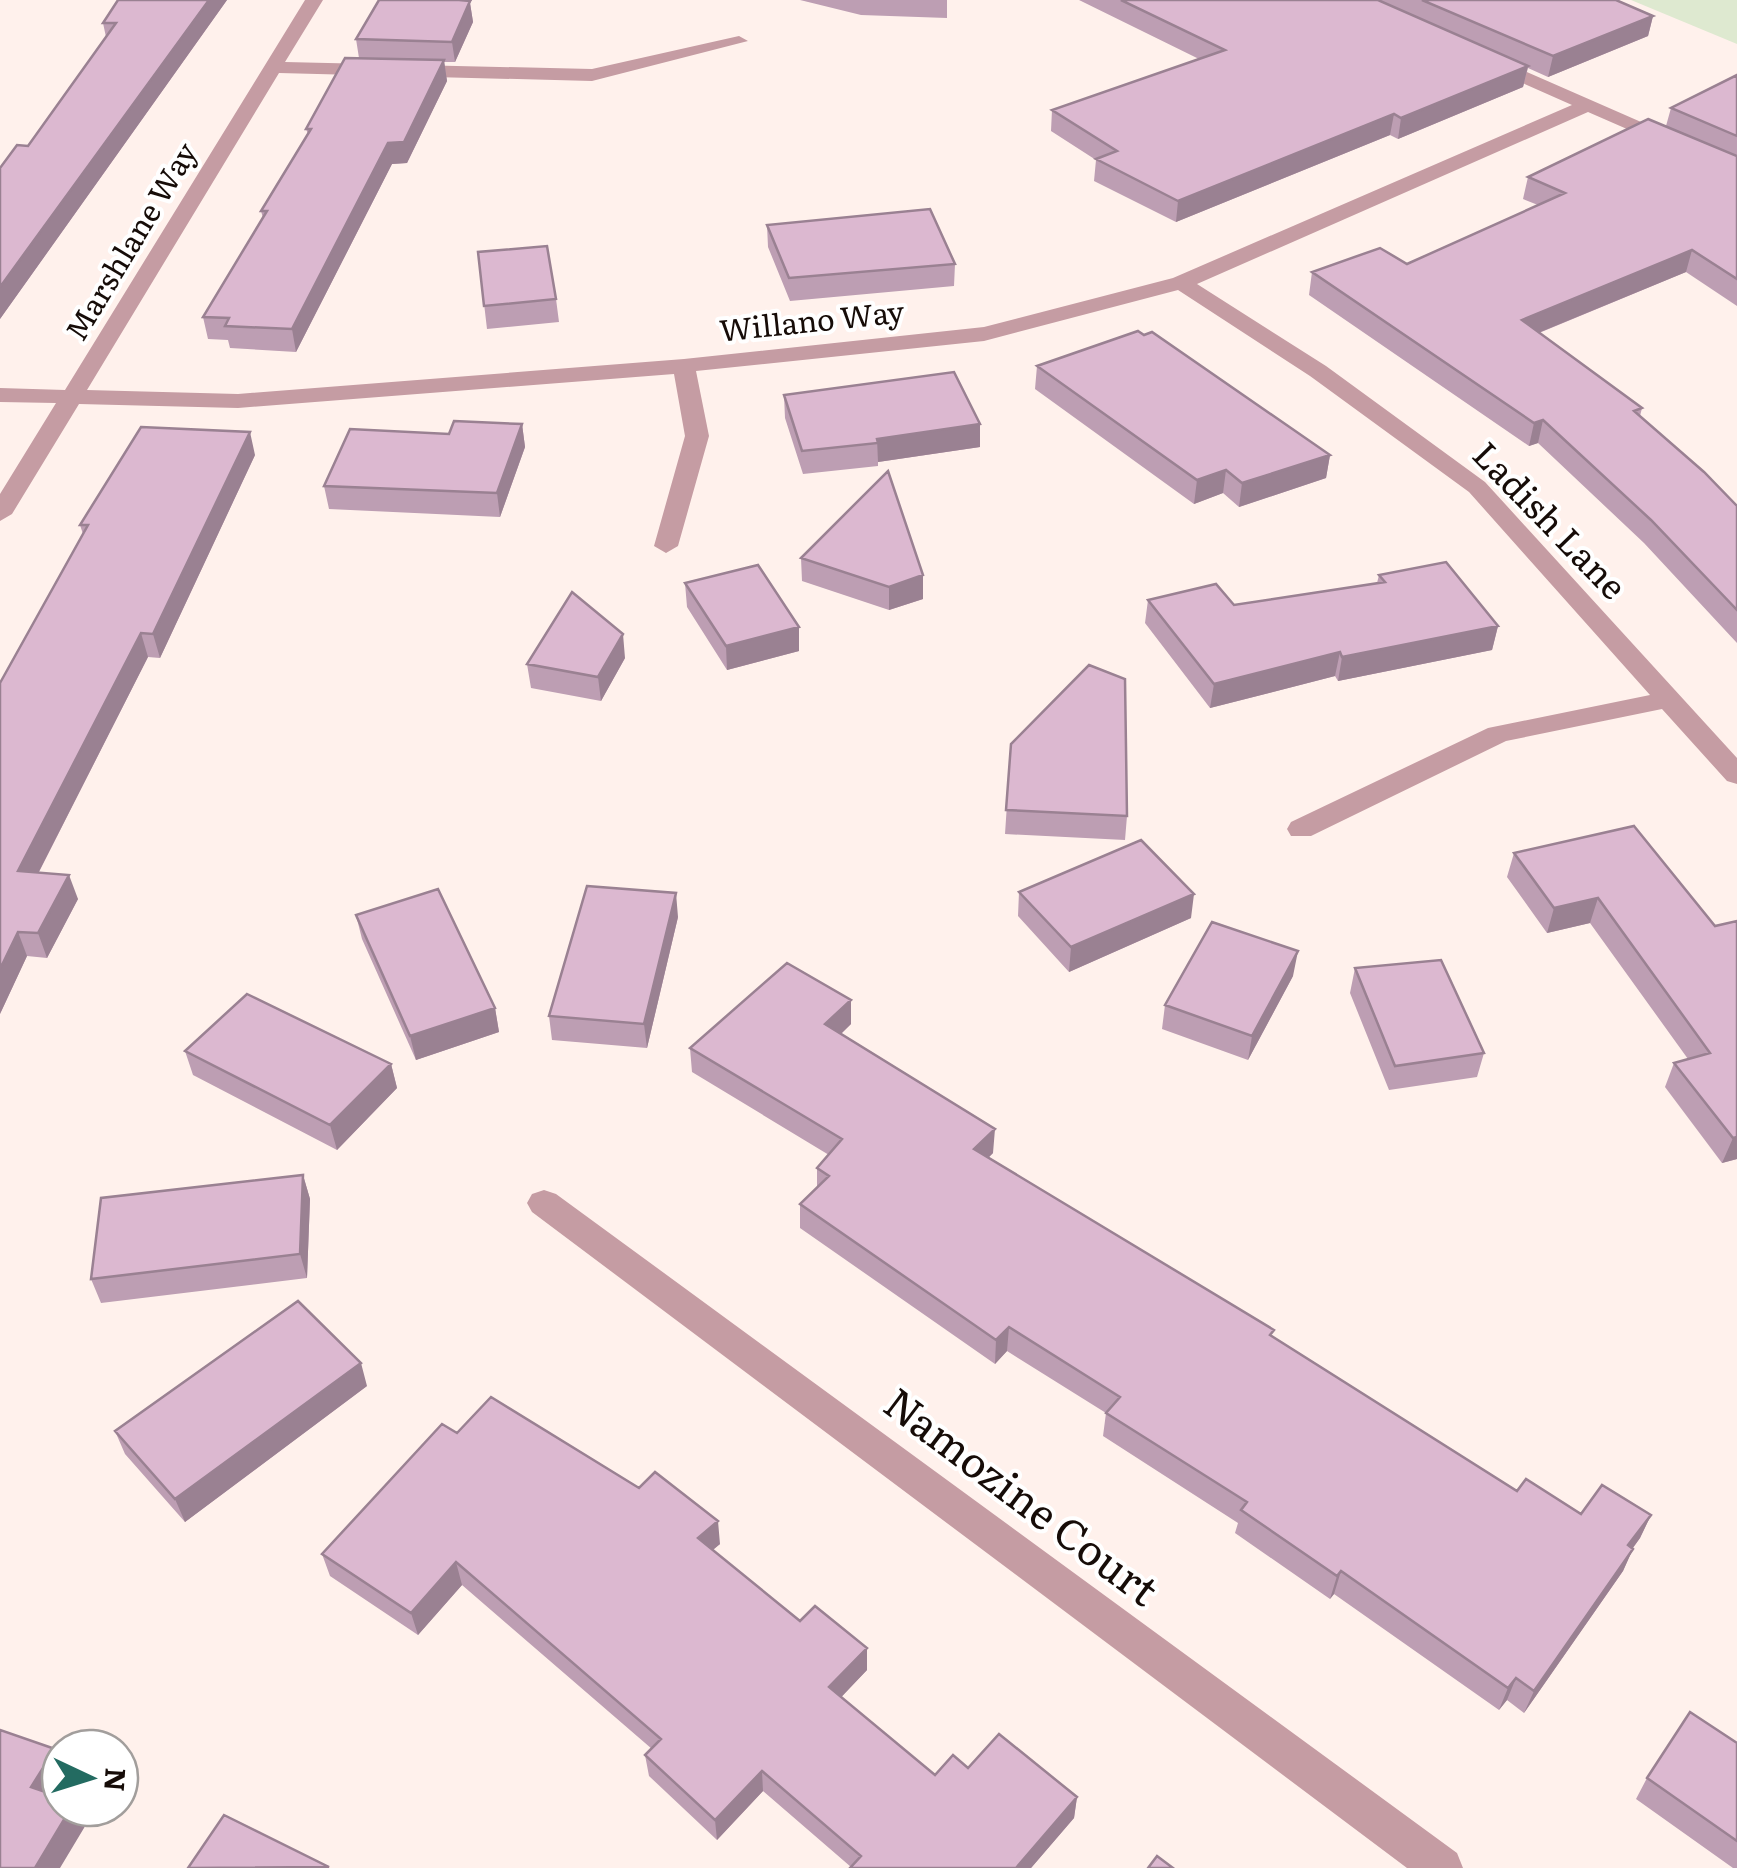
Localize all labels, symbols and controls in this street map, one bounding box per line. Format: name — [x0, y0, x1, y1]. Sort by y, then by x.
street label: Marshlane Way — [53, 132, 206, 348]
street label: Willano Way — [717, 287, 907, 351]
street label: Ladish Lane — [1462, 428, 1640, 610]
street label: Namozine Court — [873, 1371, 1173, 1619]
north arrow — [40, 1728, 140, 1828]
text: N — [95, 1767, 139, 1793]

